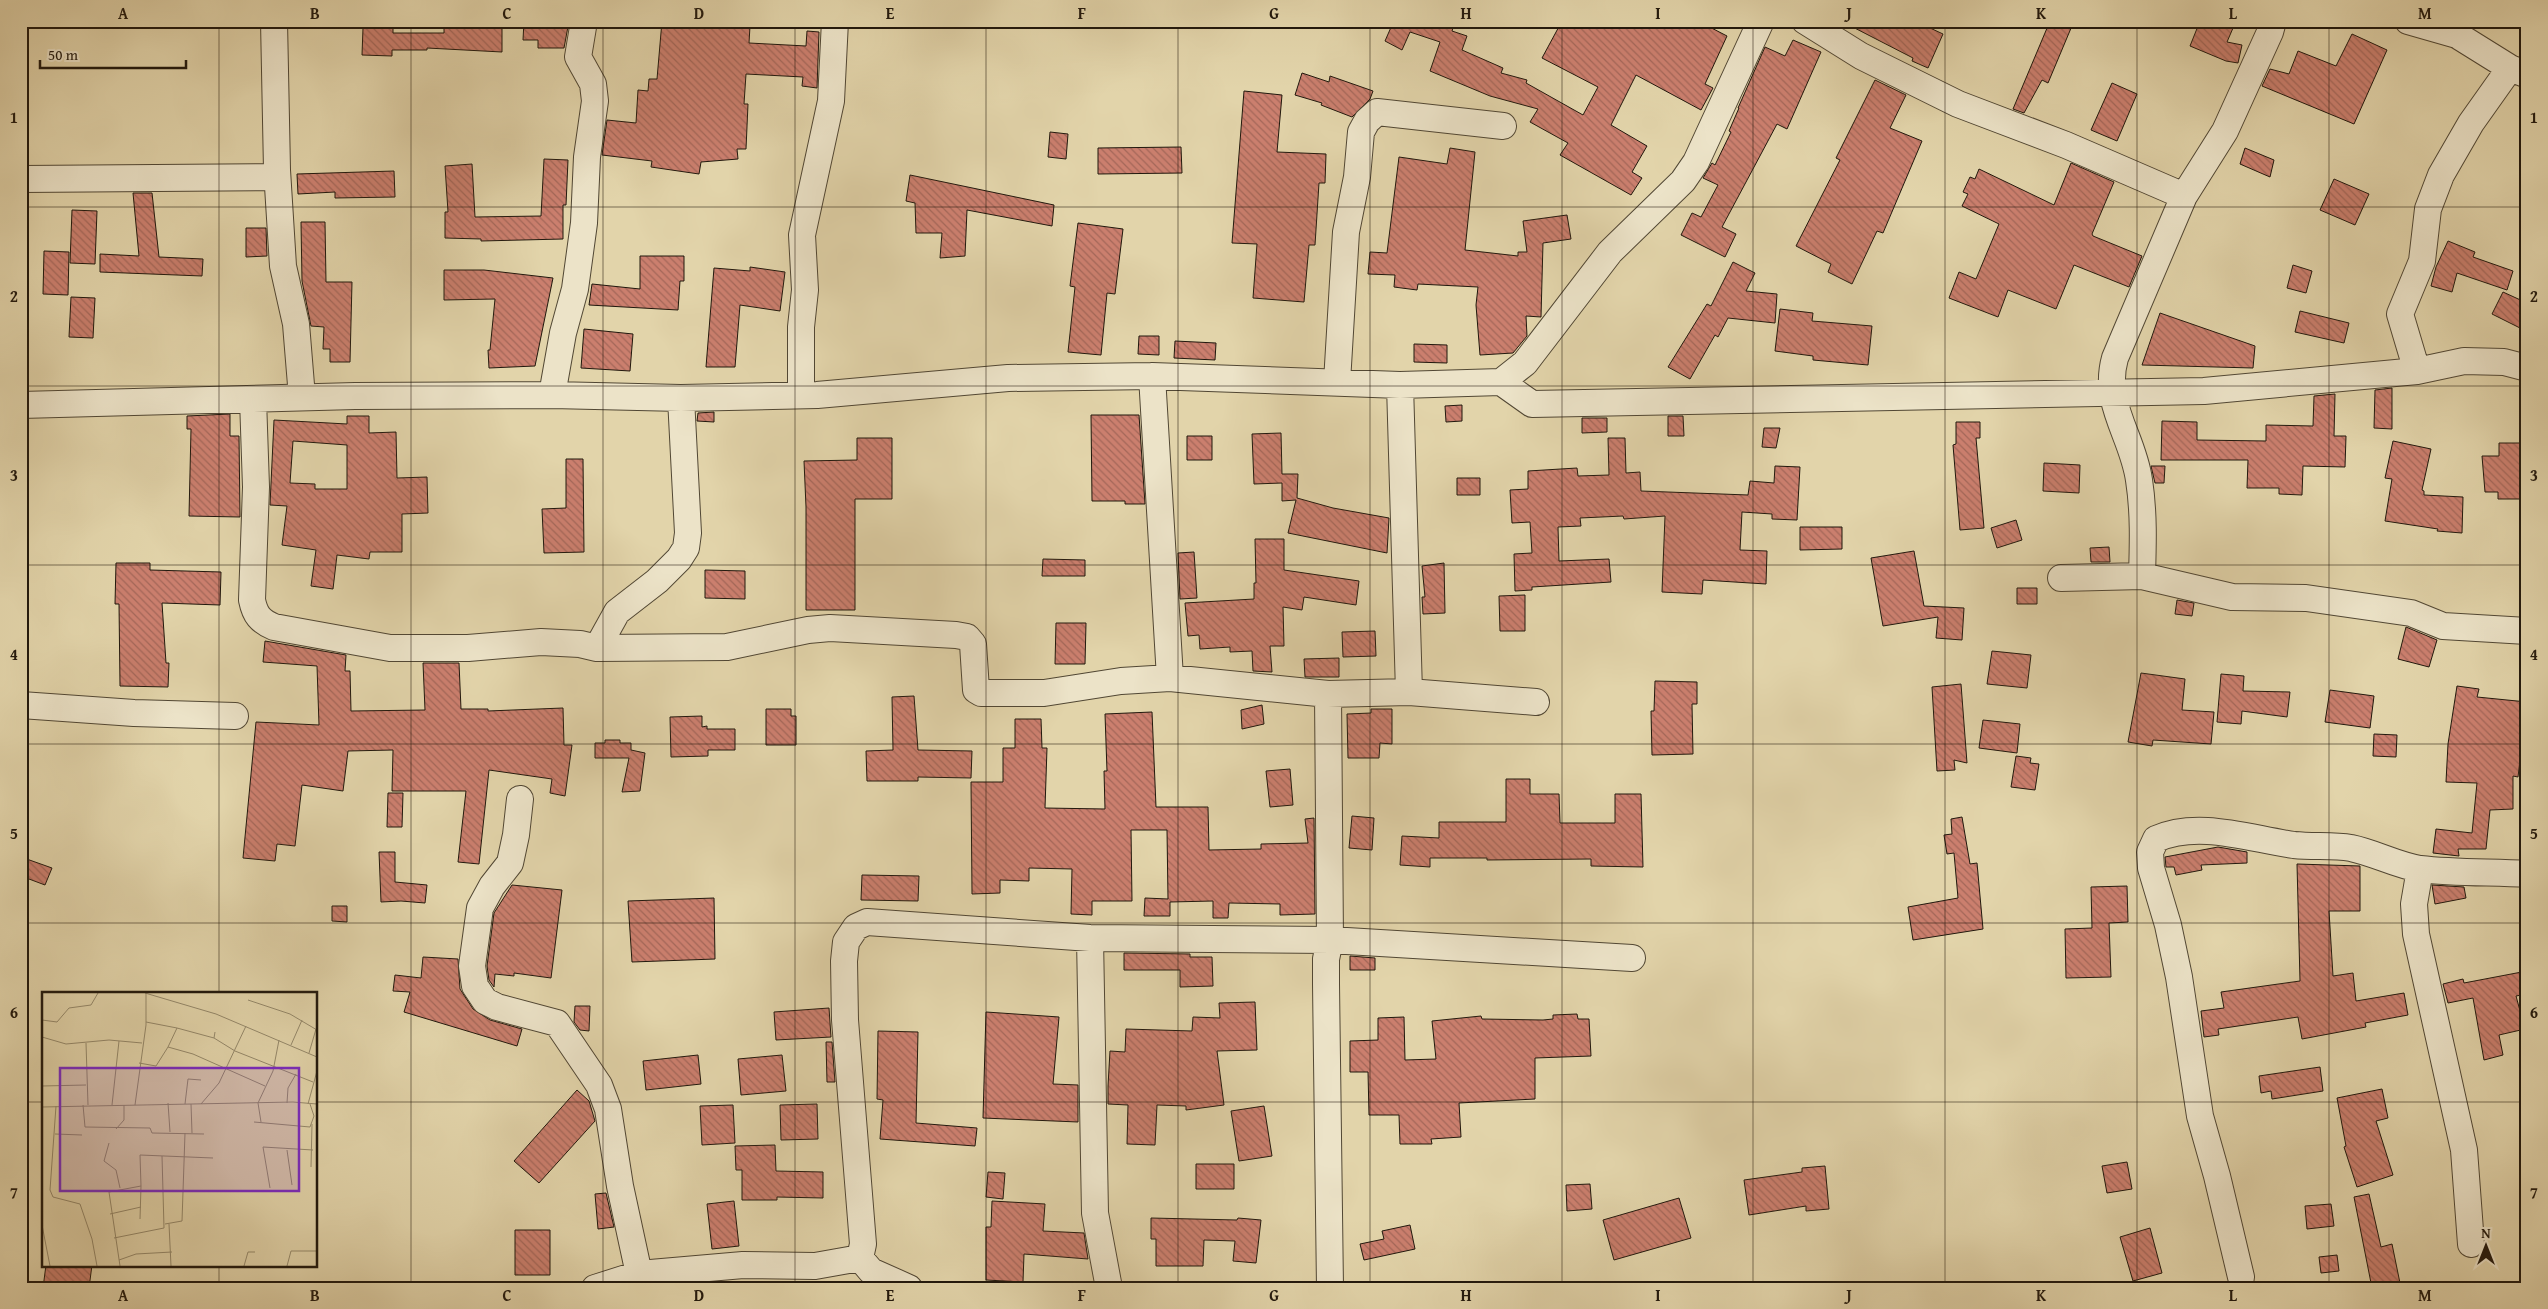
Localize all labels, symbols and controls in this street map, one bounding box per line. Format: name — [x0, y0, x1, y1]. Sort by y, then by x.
text: A — [118, 1, 129, 25]
text: B — [310, 1, 320, 25]
text: C — [502, 1, 512, 25]
text: D — [694, 1, 704, 25]
text: E — [886, 1, 895, 25]
text: F — [1078, 1, 1086, 25]
text: G — [1269, 1, 1279, 25]
text: H — [1460, 1, 1472, 25]
text: I — [1655, 1, 1661, 25]
text: J — [1843, 1, 1852, 25]
text: K — [2036, 1, 2047, 25]
text: L — [2229, 1, 2238, 25]
text: M — [2418, 1, 2432, 25]
scale bar — [40, 38, 186, 70]
text: 50 m — [48, 44, 79, 65]
text: 1 — [10, 105, 18, 129]
text: 1 — [2530, 105, 2538, 129]
text: 2 — [10, 284, 18, 308]
text: 2 — [2530, 284, 2538, 308]
text: 3 — [10, 463, 18, 487]
text: 3 — [2530, 463, 2538, 487]
text: 4 — [10, 642, 18, 666]
text: 4 — [2530, 642, 2538, 666]
text: 5 — [10, 821, 18, 845]
text: 5 — [2530, 821, 2538, 845]
inset map — [42, 992, 318, 1266]
text: 6 — [10, 1000, 18, 1024]
text: 6 — [2530, 1000, 2538, 1024]
text: 7 — [10, 1180, 18, 1204]
text: 7 — [2530, 1180, 2538, 1204]
north arrow — [2460, 1222, 2510, 1272]
text: N — [2481, 1223, 2491, 1243]
text: A — [118, 1283, 129, 1307]
text: B — [310, 1283, 320, 1307]
text: C — [502, 1283, 512, 1307]
text: D — [694, 1283, 704, 1307]
text: E — [886, 1283, 895, 1307]
text: F — [1078, 1283, 1086, 1307]
text: G — [1269, 1283, 1279, 1307]
text: H — [1460, 1283, 1472, 1307]
text: I — [1655, 1283, 1661, 1307]
text: J — [1843, 1283, 1852, 1307]
text: K — [2036, 1283, 2047, 1307]
text: L — [2229, 1283, 2238, 1307]
text: M — [2418, 1283, 2432, 1307]

